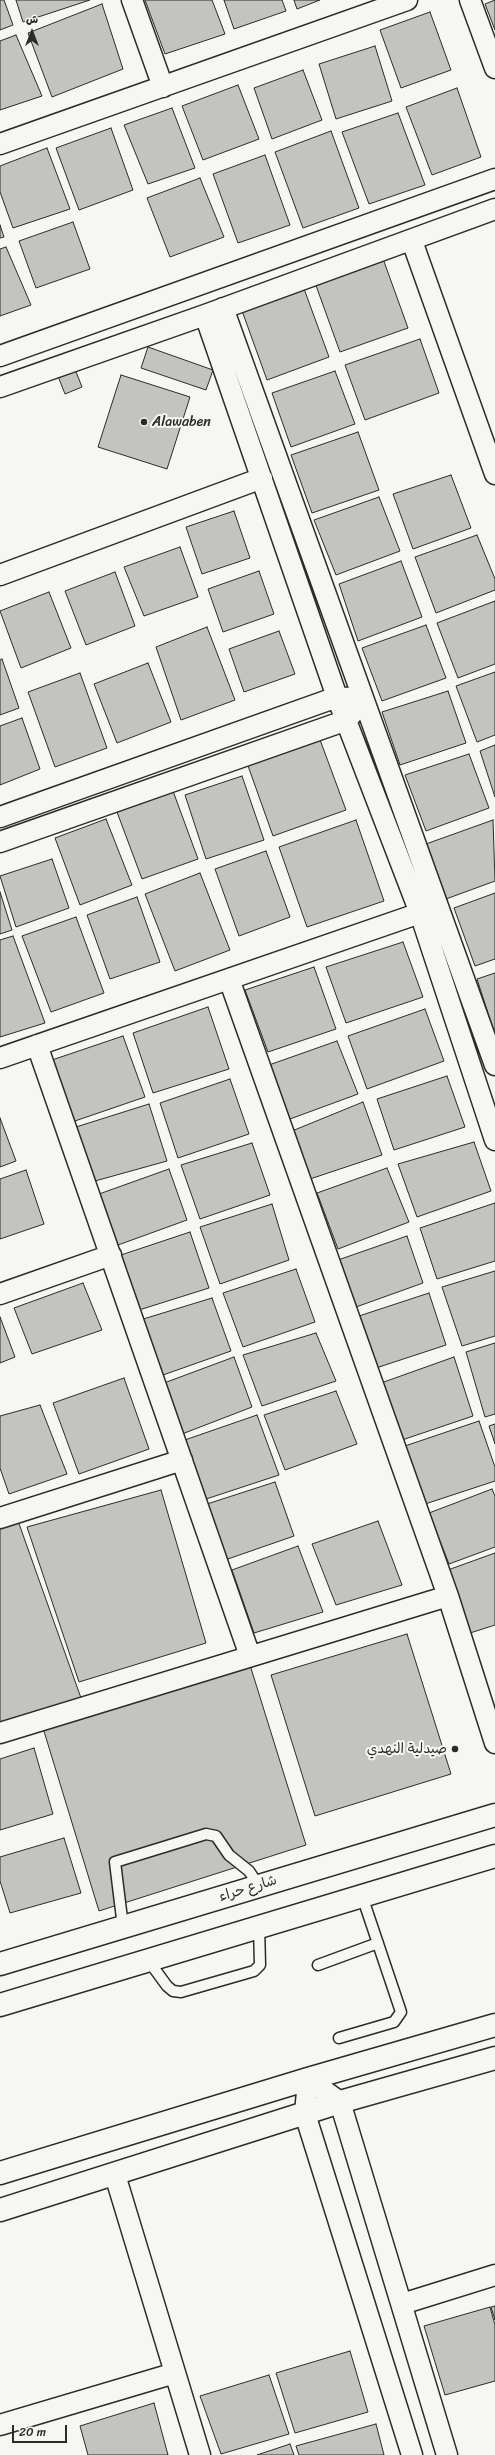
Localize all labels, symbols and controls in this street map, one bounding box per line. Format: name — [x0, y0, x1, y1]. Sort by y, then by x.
text: ش — [26, 10, 38, 29]
north arrow — [12, 12, 52, 52]
place label: Alawaben — [152, 414, 211, 430]
marker: Alawaben — [139, 417, 149, 427]
place label: صيدلية النهدي — [367, 1741, 447, 1757]
marker: صيدلية النهدي — [450, 1744, 460, 1754]
street label: شارع حراء — [217, 1872, 279, 1906]
scale bar — [14, 2417, 69, 2443]
text: 20 m — [19, 2421, 46, 2443]

